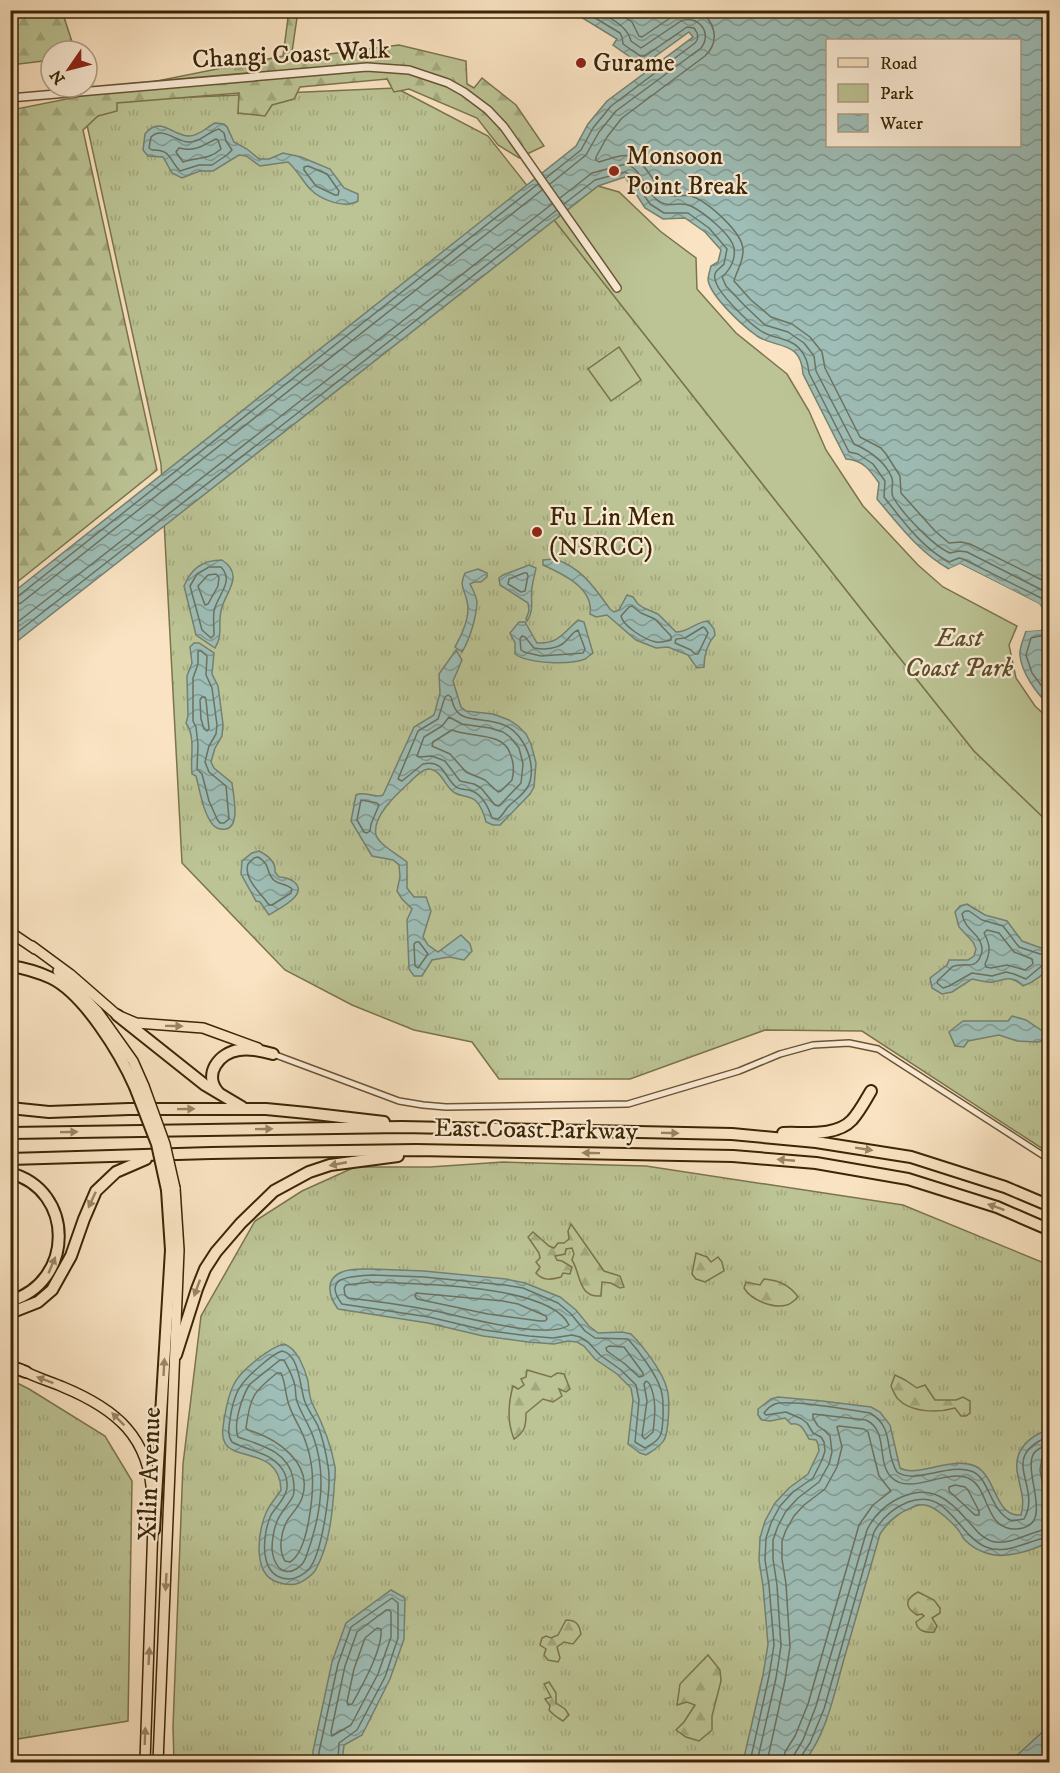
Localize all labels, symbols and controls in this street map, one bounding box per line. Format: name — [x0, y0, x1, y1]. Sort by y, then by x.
street label: Changi Coast Walk — [191, 33, 391, 77]
north arrow — [39, 39, 99, 99]
legend — [826, 39, 1021, 147]
place label: Gurame — [593, 47, 675, 80]
text: Road — [880, 53, 917, 75]
marker: Gurame — [574, 56, 588, 70]
text: N — [46, 66, 69, 88]
text: Park — [880, 83, 914, 105]
text: Water — [879, 113, 923, 135]
place label: Monsoon Point Break — [626, 140, 748, 203]
marker: Monsoon Point Break — [607, 164, 621, 178]
place label: Fu Lin Men (NSRCC) — [549, 501, 675, 564]
marker: Fu Lin Men (NSRCC) — [530, 525, 544, 539]
park label: East Coast Park — [905, 622, 1013, 685]
one-way arrow — [164, 1021, 183, 1030]
one-way arrow — [176, 1104, 195, 1114]
street label: East Coast Parkway — [434, 1112, 639, 1148]
one-way arrow — [254, 1124, 273, 1134]
one-way arrow — [59, 1128, 78, 1137]
one-way arrow — [661, 1128, 680, 1138]
one-way arrow — [855, 1145, 874, 1154]
one-way arrow — [581, 1148, 600, 1158]
one-way arrow — [776, 1155, 795, 1165]
one-way arrow — [328, 1160, 347, 1169]
one-way arrow — [87, 1192, 96, 1209]
one-way arrow — [986, 1202, 1004, 1212]
one-way arrow — [47, 1255, 57, 1273]
one-way arrow — [192, 1280, 202, 1298]
one-way arrow — [159, 1357, 169, 1376]
one-way arrow — [36, 1374, 54, 1384]
street label: Xilin Avenue — [131, 1406, 169, 1542]
one-way arrow — [111, 1412, 125, 1426]
one-way arrow — [162, 1572, 171, 1591]
one-way arrow — [144, 1647, 153, 1666]
one-way arrow — [141, 1726, 150, 1745]

